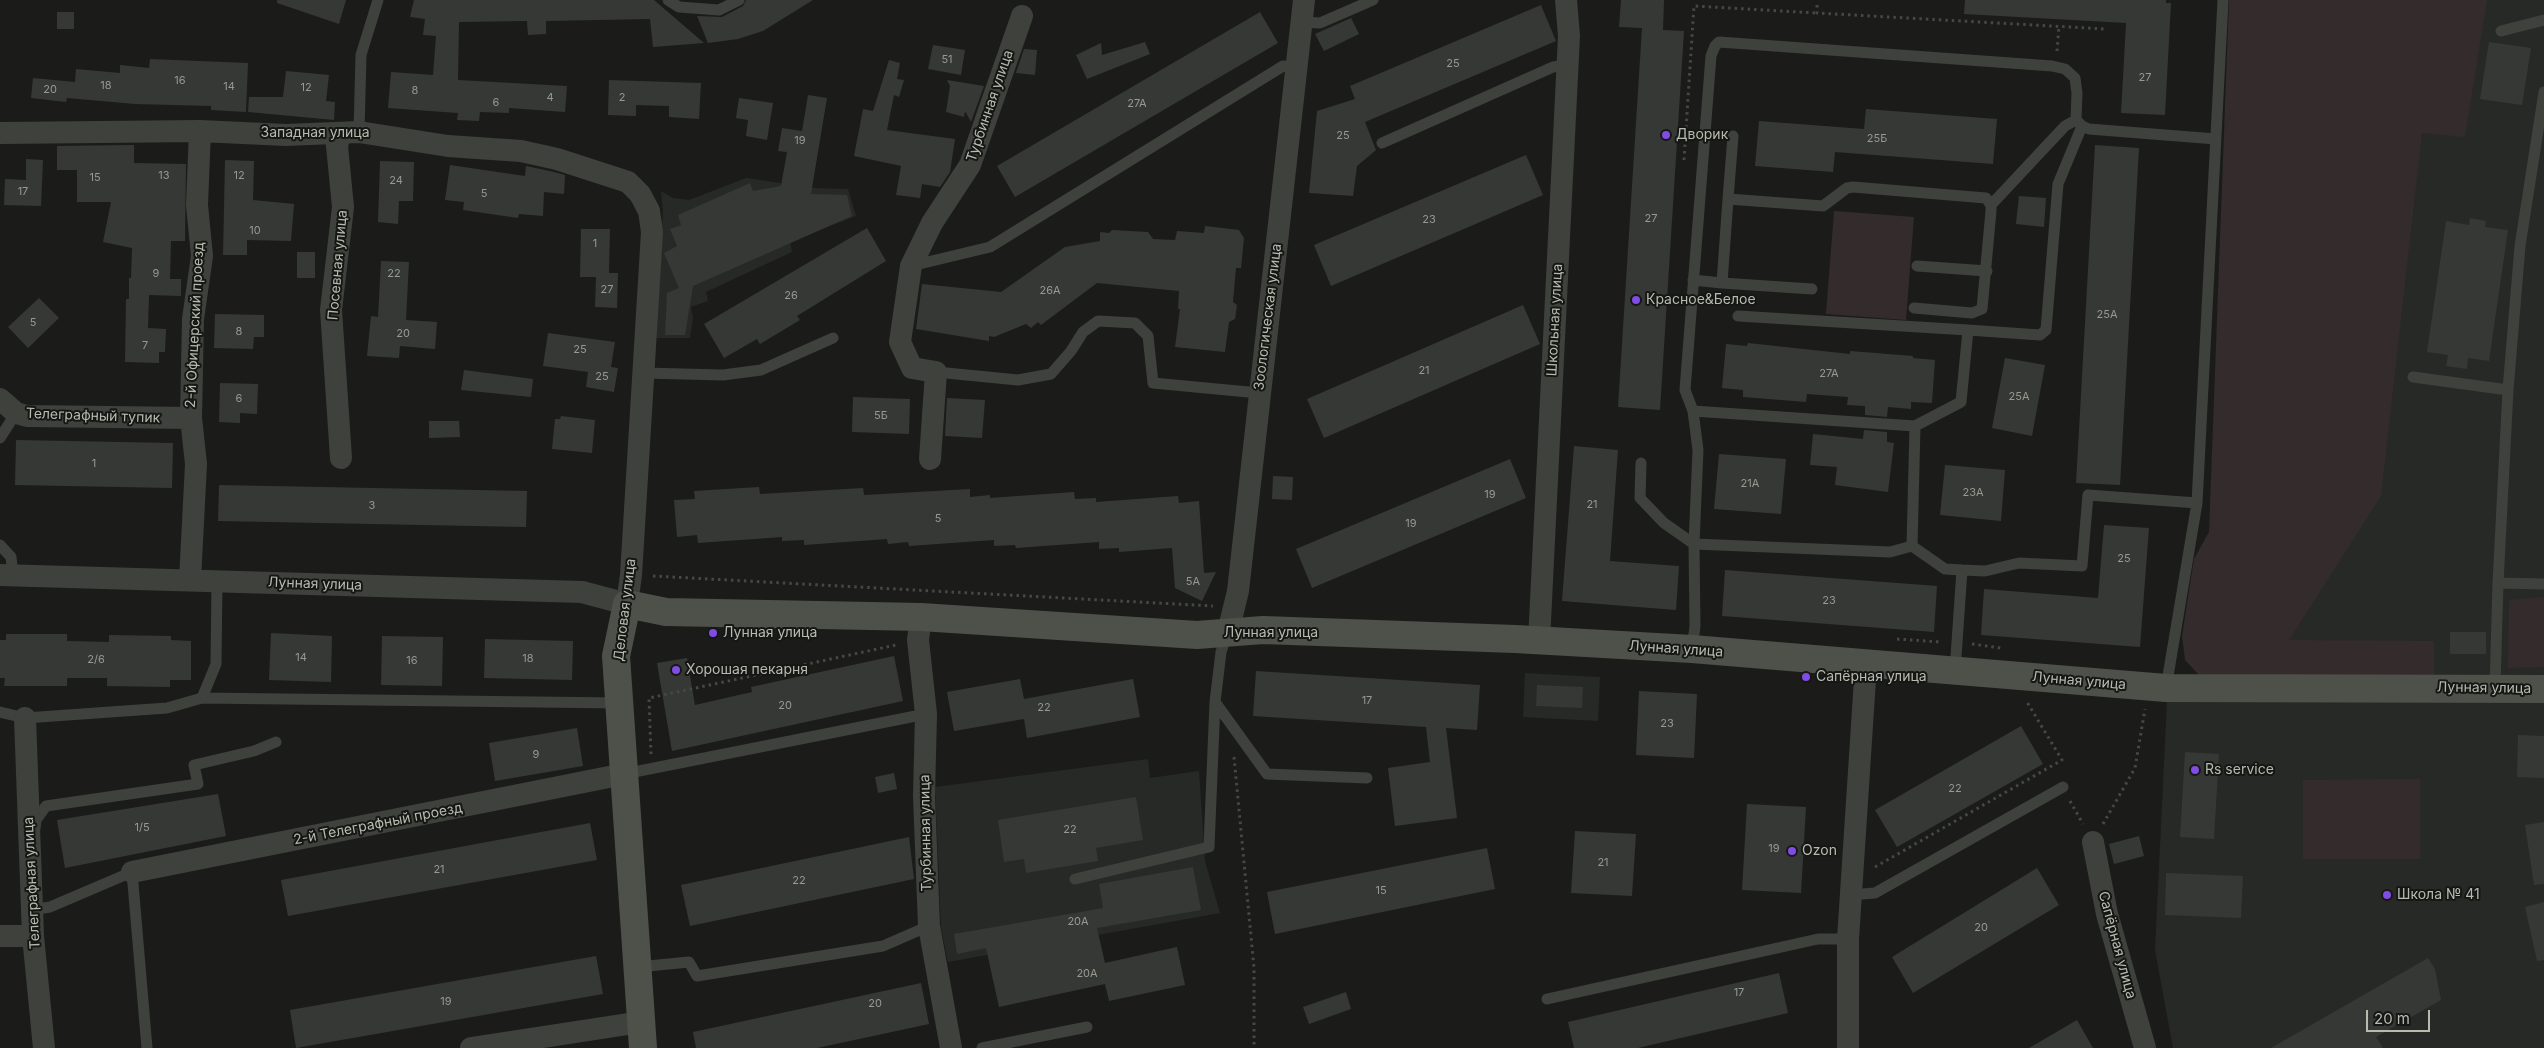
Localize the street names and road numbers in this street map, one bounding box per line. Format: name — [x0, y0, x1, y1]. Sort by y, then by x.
street label: Турбинная улица — [963, 48, 1017, 164]
street label: Западная улица — [260, 125, 370, 141]
street label: Посевная улица — [325, 209, 351, 321]
street label: 2-й Офицерский проезд — [182, 242, 208, 408]
street label: Зоологическая улица — [1251, 243, 1285, 391]
street label: Школьная улица — [1544, 263, 1566, 377]
street label: Телеграфный тупик — [26, 405, 160, 427]
street label: Деловая улица — [610, 558, 640, 662]
street label: Лунная улица — [268, 574, 362, 594]
street label: Лунная улица — [1224, 625, 1318, 641]
street label: Лунная улица — [1628, 637, 1724, 661]
street label: Лунная улица — [2031, 669, 2127, 693]
street label: Лунная улица — [2437, 679, 2531, 697]
street label: Турбинная улица — [917, 774, 935, 892]
street label: 2-й Телеграфный проезд — [292, 799, 464, 849]
street label: Телеграфная улица — [20, 816, 44, 950]
street label: Сапёрная улица — [2095, 889, 2139, 1001]

